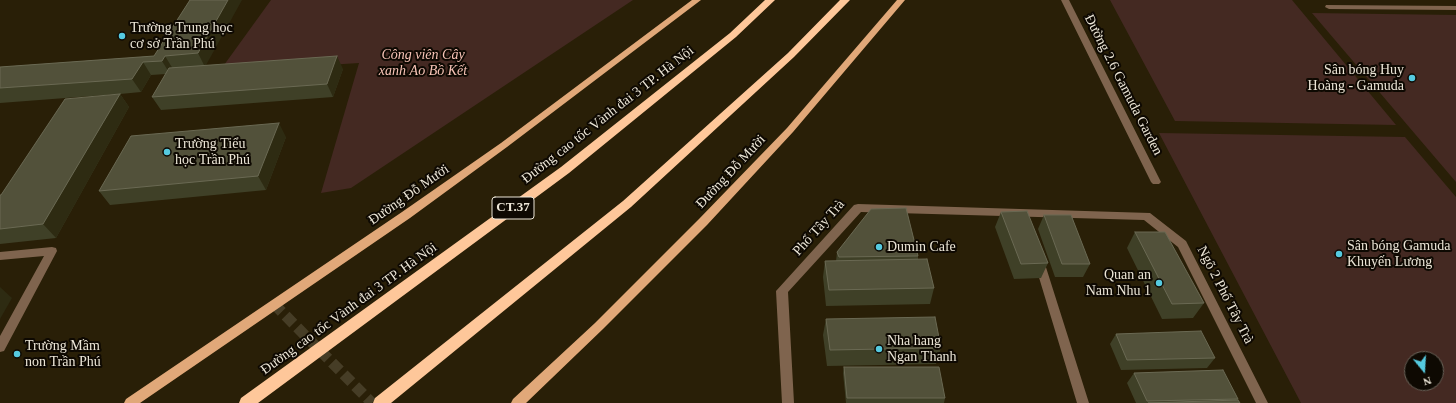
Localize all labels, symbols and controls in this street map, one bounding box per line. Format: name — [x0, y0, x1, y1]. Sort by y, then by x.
street label: Đường 2.6 Gamuda Garden — [1080, 12, 1166, 158]
place label: Trường Trung học cơ sở Trần Phú — [130, 20, 233, 52]
marker: Trường Trung học cơ sở Trần Phú — [117, 31, 127, 41]
street label: Đường cao tốc Vành đai 3 TP. Hà Nội — [519, 43, 697, 187]
park label: Công viên Cây xanh Ao Bồ Kết — [379, 47, 467, 80]
place label: Sân bóng Huy Hoàng - Gamuda — [1308, 62, 1404, 94]
marker: Sân bóng Huy Hoàng - Gamuda — [1407, 73, 1417, 83]
street label: Đường Đỗ Mười — [693, 132, 769, 212]
place label: Trường Tiểu học Trần Phú — [175, 136, 250, 168]
marker: Trường Tiểu học Trần Phú — [162, 147, 172, 157]
street label: Đường Đỗ Mười — [365, 161, 453, 229]
road number: CT.37 — [492, 197, 534, 219]
street label: Phố Tây Trà — [790, 197, 848, 259]
place label: Sân bóng Gamuda Khuyến Lương — [1347, 238, 1450, 270]
street label: Đường cao tốc Vành đai 3 TP. Hà Nội — [258, 239, 440, 379]
place label: Dumin Cafe — [887, 239, 956, 255]
marker: Dumin Cafe — [874, 242, 884, 252]
street label: Ngõ 2 Phố Tây Trà — [1193, 243, 1257, 347]
marker: Sân bóng Gamuda Khuyến Lương — [1334, 249, 1344, 259]
place label: Quan an Nam Nhu 1 — [1086, 267, 1151, 300]
marker: Quan an Nam Nhu 1 — [1154, 278, 1164, 288]
place label: Nha hang Ngan Thanh — [887, 333, 957, 366]
place label: Trường Mầm non Trần Phú — [25, 338, 101, 370]
marker: Nha hang Ngan Thanh — [874, 344, 884, 354]
marker: Trường Mầm non Trần Phú — [12, 349, 22, 359]
north arrow — [1404, 351, 1444, 391]
text: N — [1422, 375, 1433, 388]

